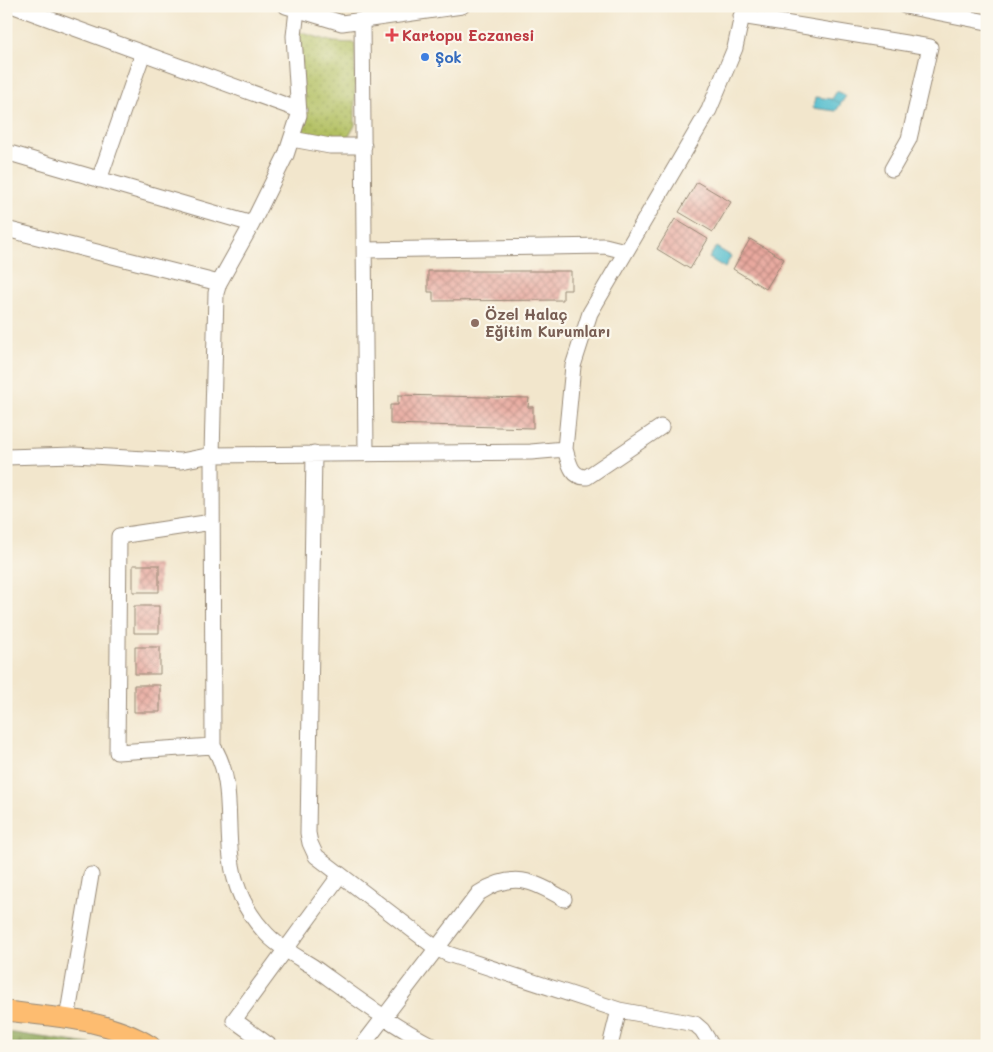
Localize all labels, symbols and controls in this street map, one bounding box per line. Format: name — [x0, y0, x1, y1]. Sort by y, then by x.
place label: Kartopu Eczanesi — [402, 25, 535, 45]
marker: Kartopu Eczanesi — [386, 29, 398, 41]
place label: Şok — [435, 47, 462, 67]
marker: Şok — [419, 51, 431, 63]
place label: Özel Halaç Eğitim Kurumları — [485, 304, 611, 341]
marker: Özel Halaç Eğitim Kurumları — [469, 317, 481, 329]

